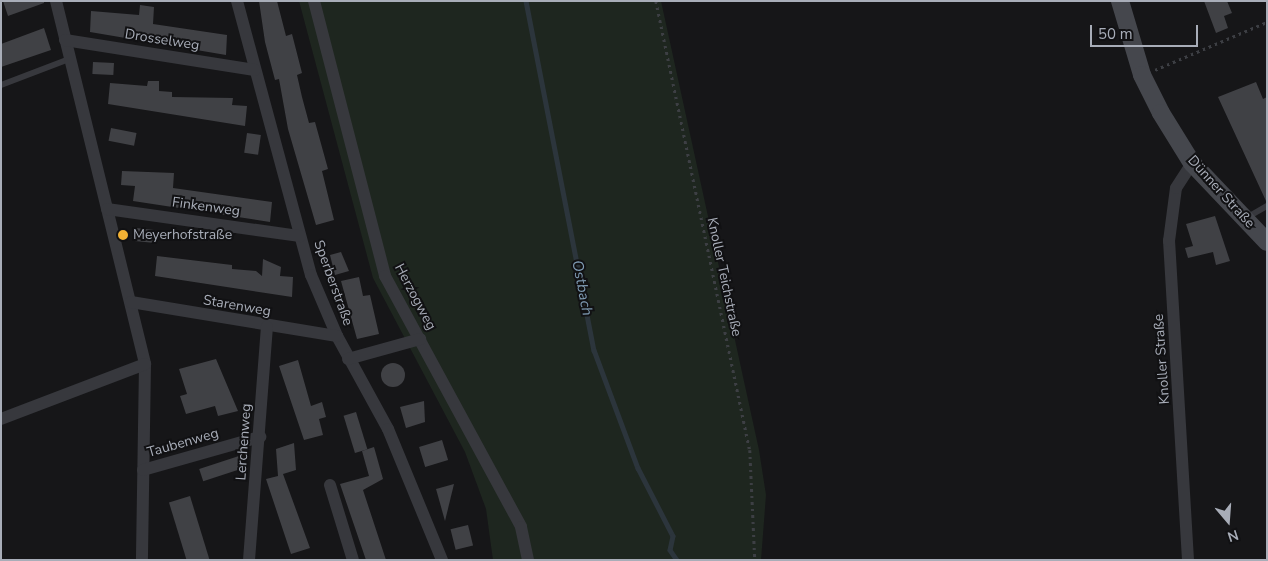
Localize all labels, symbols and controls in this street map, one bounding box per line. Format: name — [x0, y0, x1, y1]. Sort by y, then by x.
scale bar — [1093, 15, 1200, 47]
text: 50 m — [1098, 24, 1133, 44]
street label: Drosselweg — [123, 26, 201, 54]
street label: Dünner Straße — [1184, 152, 1258, 232]
street label: Finkenweg — [171, 194, 241, 220]
street label: Knoller Teichstraße — [703, 216, 745, 338]
place label: Meyerhofstraße — [133, 227, 232, 243]
marker: Meyerhofstraße — [117, 229, 129, 241]
street label: Sperberstraße — [310, 238, 356, 328]
water label: Ostbach — [568, 259, 596, 317]
street label: Herzogweg — [390, 261, 440, 333]
street label: Starenweg — [202, 292, 272, 320]
street label: Knoller Straße — [1150, 313, 1174, 405]
street label: Lerchenweg — [233, 403, 255, 481]
street label: Taubenweg — [145, 425, 221, 461]
north arrow — [1203, 496, 1253, 546]
text: N — [1225, 525, 1241, 546]

